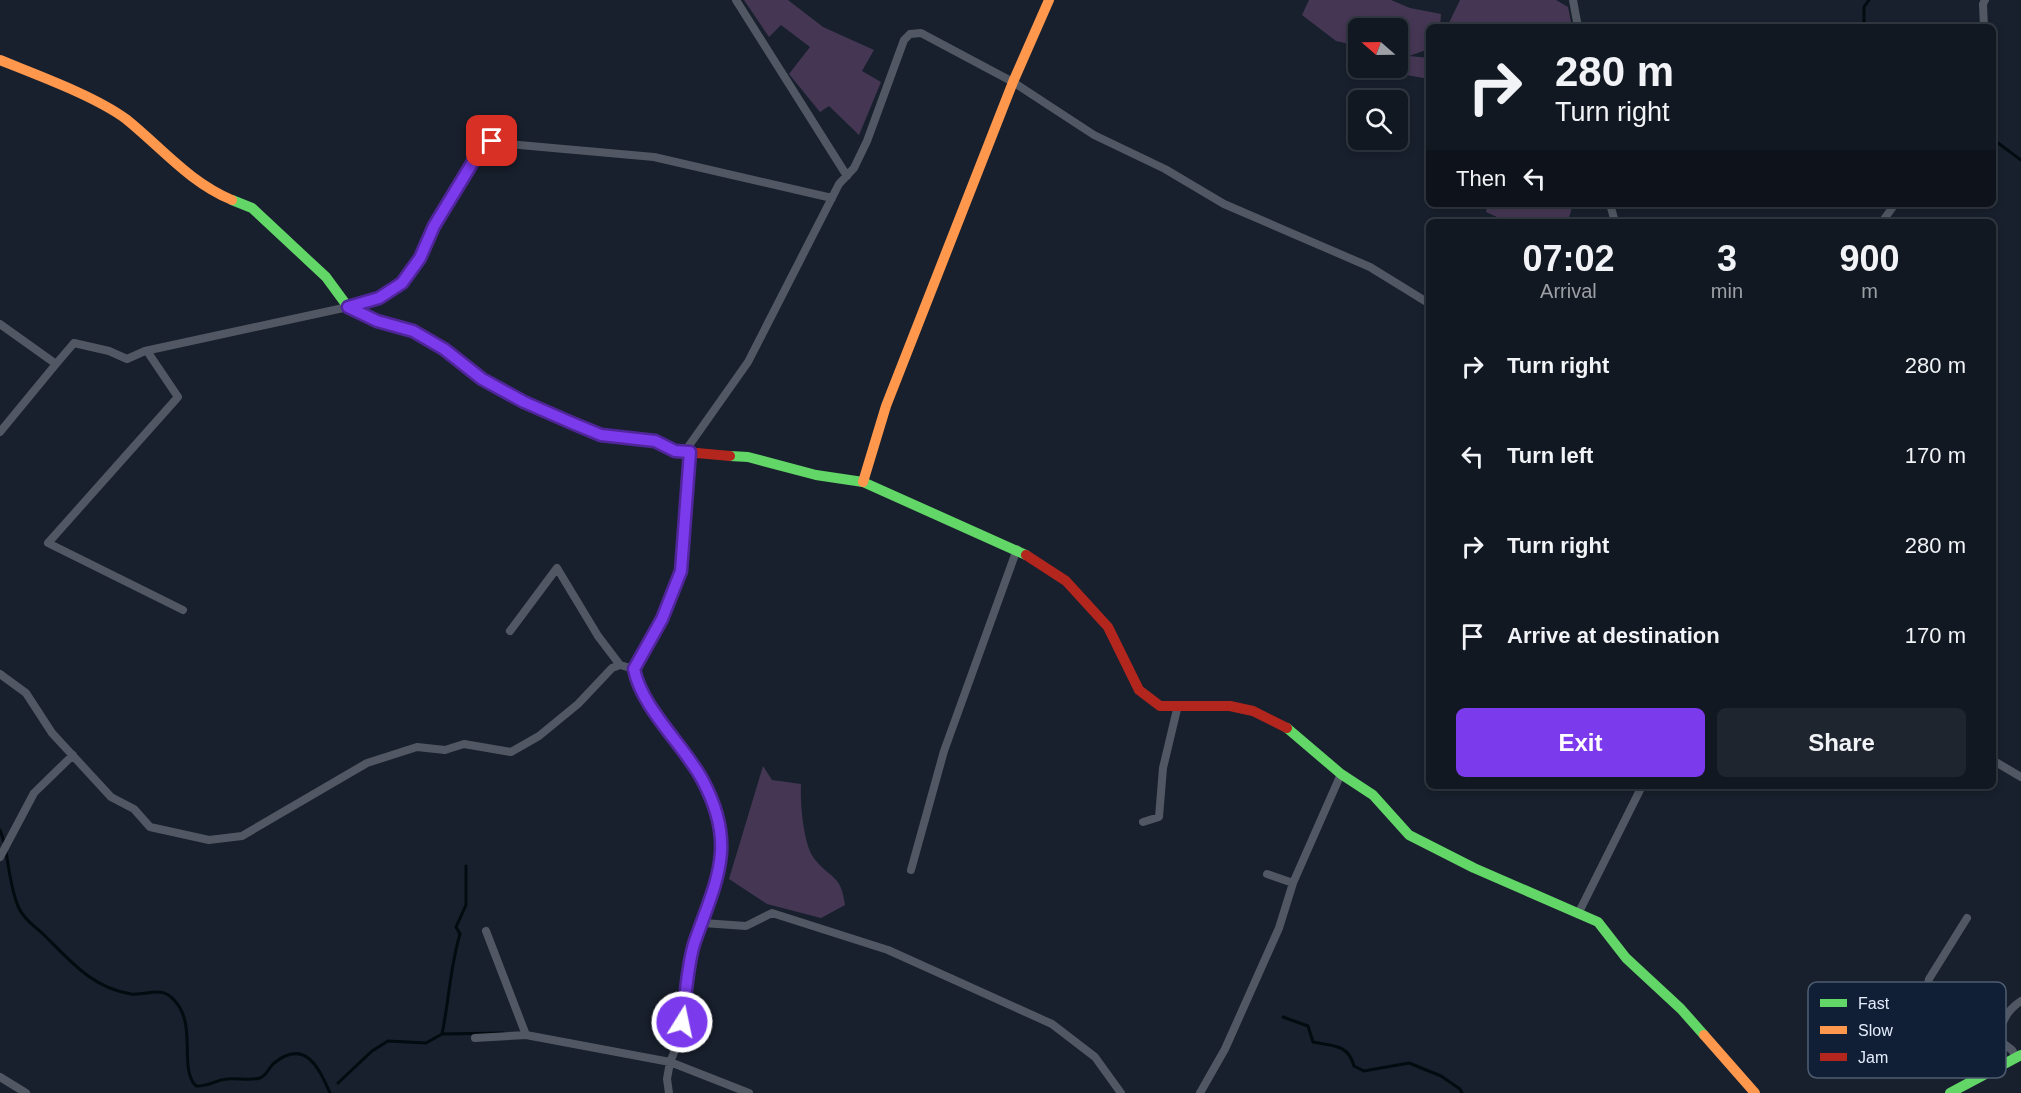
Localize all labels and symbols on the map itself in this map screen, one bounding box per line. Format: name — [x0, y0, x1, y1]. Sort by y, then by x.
north arrow — [1348, 18, 1408, 78]
pin — [466, 115, 517, 166]
legend — [1808, 982, 2006, 1078]
position arrow — [650, 990, 714, 1054]
text: Fast — [1858, 995, 1890, 1012]
text: Slow — [1858, 1022, 1893, 1039]
text: Jam — [1858, 1049, 1888, 1066]

